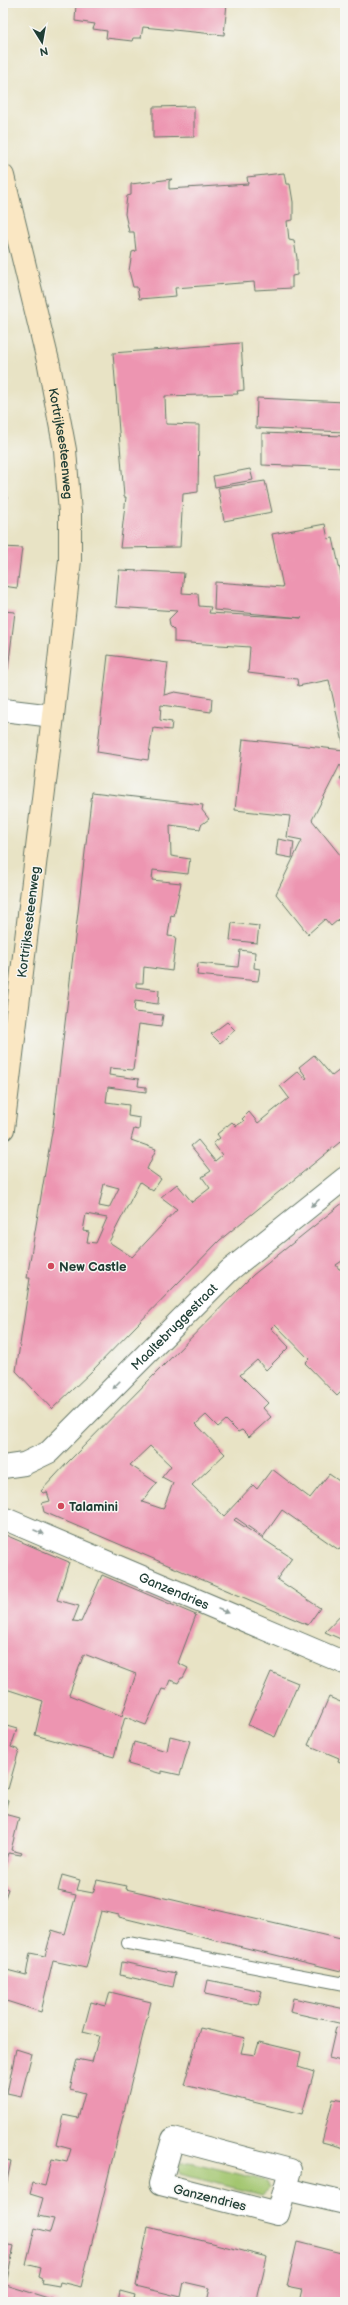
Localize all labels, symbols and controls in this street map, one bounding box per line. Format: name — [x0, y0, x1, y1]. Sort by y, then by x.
north arrow — [22, 22, 62, 62]
text: N — [39, 44, 49, 58]
street label: Kortrijksesteenweg — [44, 387, 76, 500]
street label: Kortrijksesteenweg — [14, 865, 44, 979]
one-way arrow — [309, 1198, 320, 1207]
place label: New Castle — [59, 1259, 127, 1275]
marker: New Castle — [46, 1261, 56, 1271]
street label: Maaltebruggestraat — [128, 1280, 221, 1374]
one-way arrow — [111, 1380, 121, 1390]
place label: Talamini — [69, 1499, 118, 1515]
marker: Talamini — [56, 1501, 66, 1511]
one-way arrow — [33, 1529, 45, 1536]
street label: Ganzendries — [136, 1570, 212, 1614]
one-way arrow — [217, 1608, 229, 1614]
street label: Ganzendries — [172, 2181, 249, 2215]

